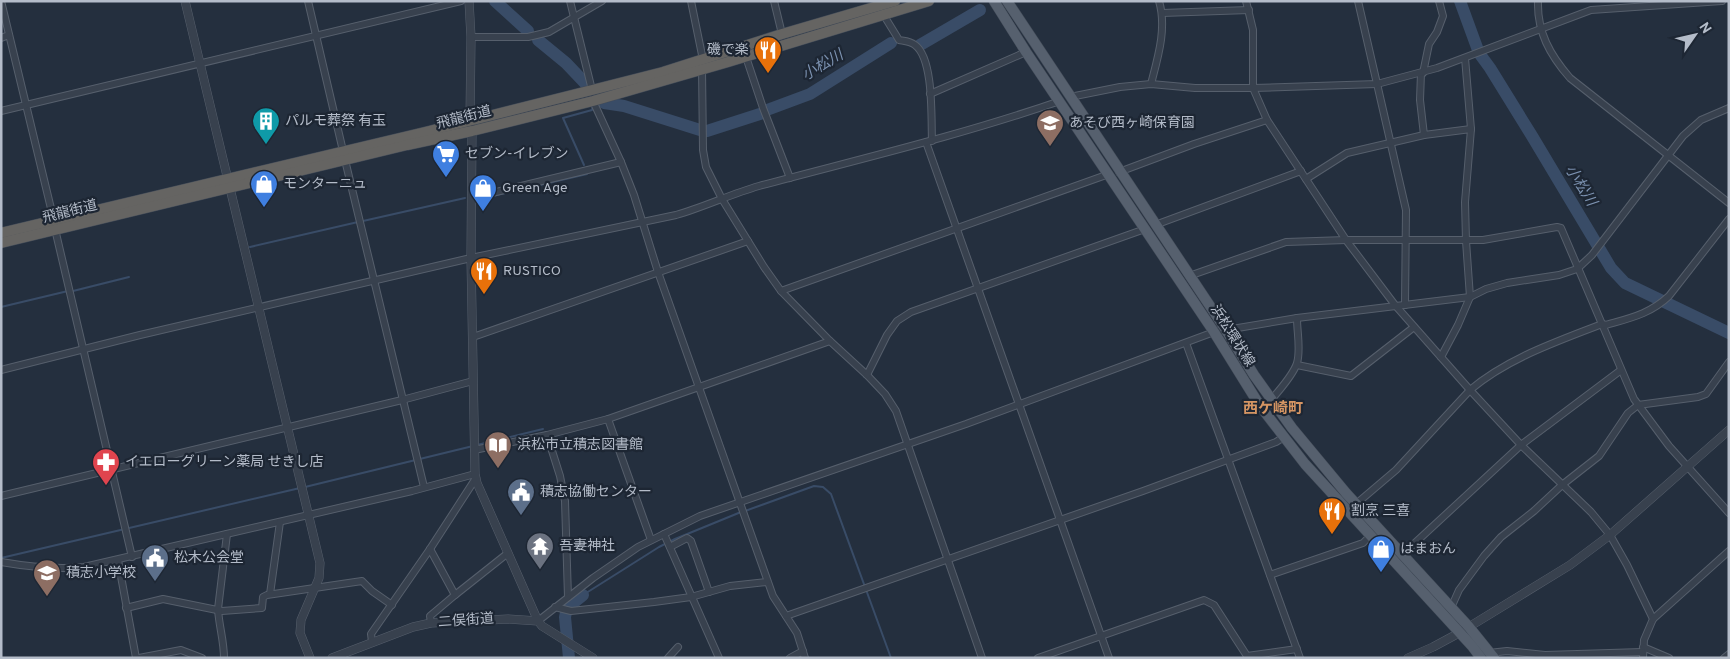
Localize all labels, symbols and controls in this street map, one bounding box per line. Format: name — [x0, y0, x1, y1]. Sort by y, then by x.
north arrow — [1670, 10, 1720, 60]
text: N — [1695, 20, 1714, 37]
restaurant icon: 磯で楽 — [753, 35, 783, 74]
place label: 磯で楽 — [707, 42, 749, 59]
water label: 小松川 — [799, 45, 849, 86]
street label: 飛龍街道 — [435, 103, 493, 133]
building icon: パルモ葬祭 有玉 — [251, 106, 281, 145]
school or university icon: あそび西ヶ崎保育園 — [1035, 108, 1065, 147]
place label: パルモ葬祭 有玉 — [285, 113, 386, 130]
place label: あそび西ヶ崎保育園 — [1069, 115, 1195, 132]
supermarket icon: セブン-イレブン — [431, 139, 461, 178]
place label: セブン-イレブン — [465, 145, 569, 163]
water label: 小松川 — [1560, 162, 1601, 212]
shop icon: モンターニュ — [249, 169, 279, 208]
shop icon: Green Age — [468, 173, 498, 212]
place label: モンターニュ — [283, 176, 367, 193]
place label: Green Age — [502, 180, 568, 197]
street label: 飛龍街道 — [41, 197, 99, 227]
restaurant icon: RUSTICO — [469, 256, 499, 295]
place label: RUSTICO — [503, 263, 561, 280]
street label: 浜松環状線 — [1206, 301, 1259, 370]
district label: 西ケ崎町 — [1243, 400, 1303, 419]
library icon: 浜松市立積志図書館 — [483, 430, 513, 469]
place label: 浜松市立積志図書館 — [517, 437, 643, 454]
pharmacy icon: イエローグリーン薬局 せきし店 — [91, 447, 121, 486]
place label: イエローグリーン薬局 せきし店 — [125, 454, 323, 471]
public building icon: 積志協働センター — [506, 477, 536, 516]
place label: 積志協働センター — [540, 483, 652, 501]
restaurant icon: 割烹 三喜 — [1317, 496, 1347, 535]
place label: 割烹 三喜 — [1351, 503, 1410, 520]
temple icon: 吾妻神社 — [525, 531, 555, 570]
shop icon: はまおん — [1366, 534, 1396, 573]
place label: 吾妻神社 — [559, 538, 615, 555]
place label: はまおん — [1400, 541, 1456, 558]
public building icon: 松木公会堂 — [140, 543, 170, 582]
place label: 松木公会堂 — [174, 550, 244, 567]
school or university icon: 積志小学校 — [32, 558, 62, 597]
place label: 積志小学校 — [66, 565, 136, 582]
street label: 二俣街道 — [437, 611, 495, 631]

